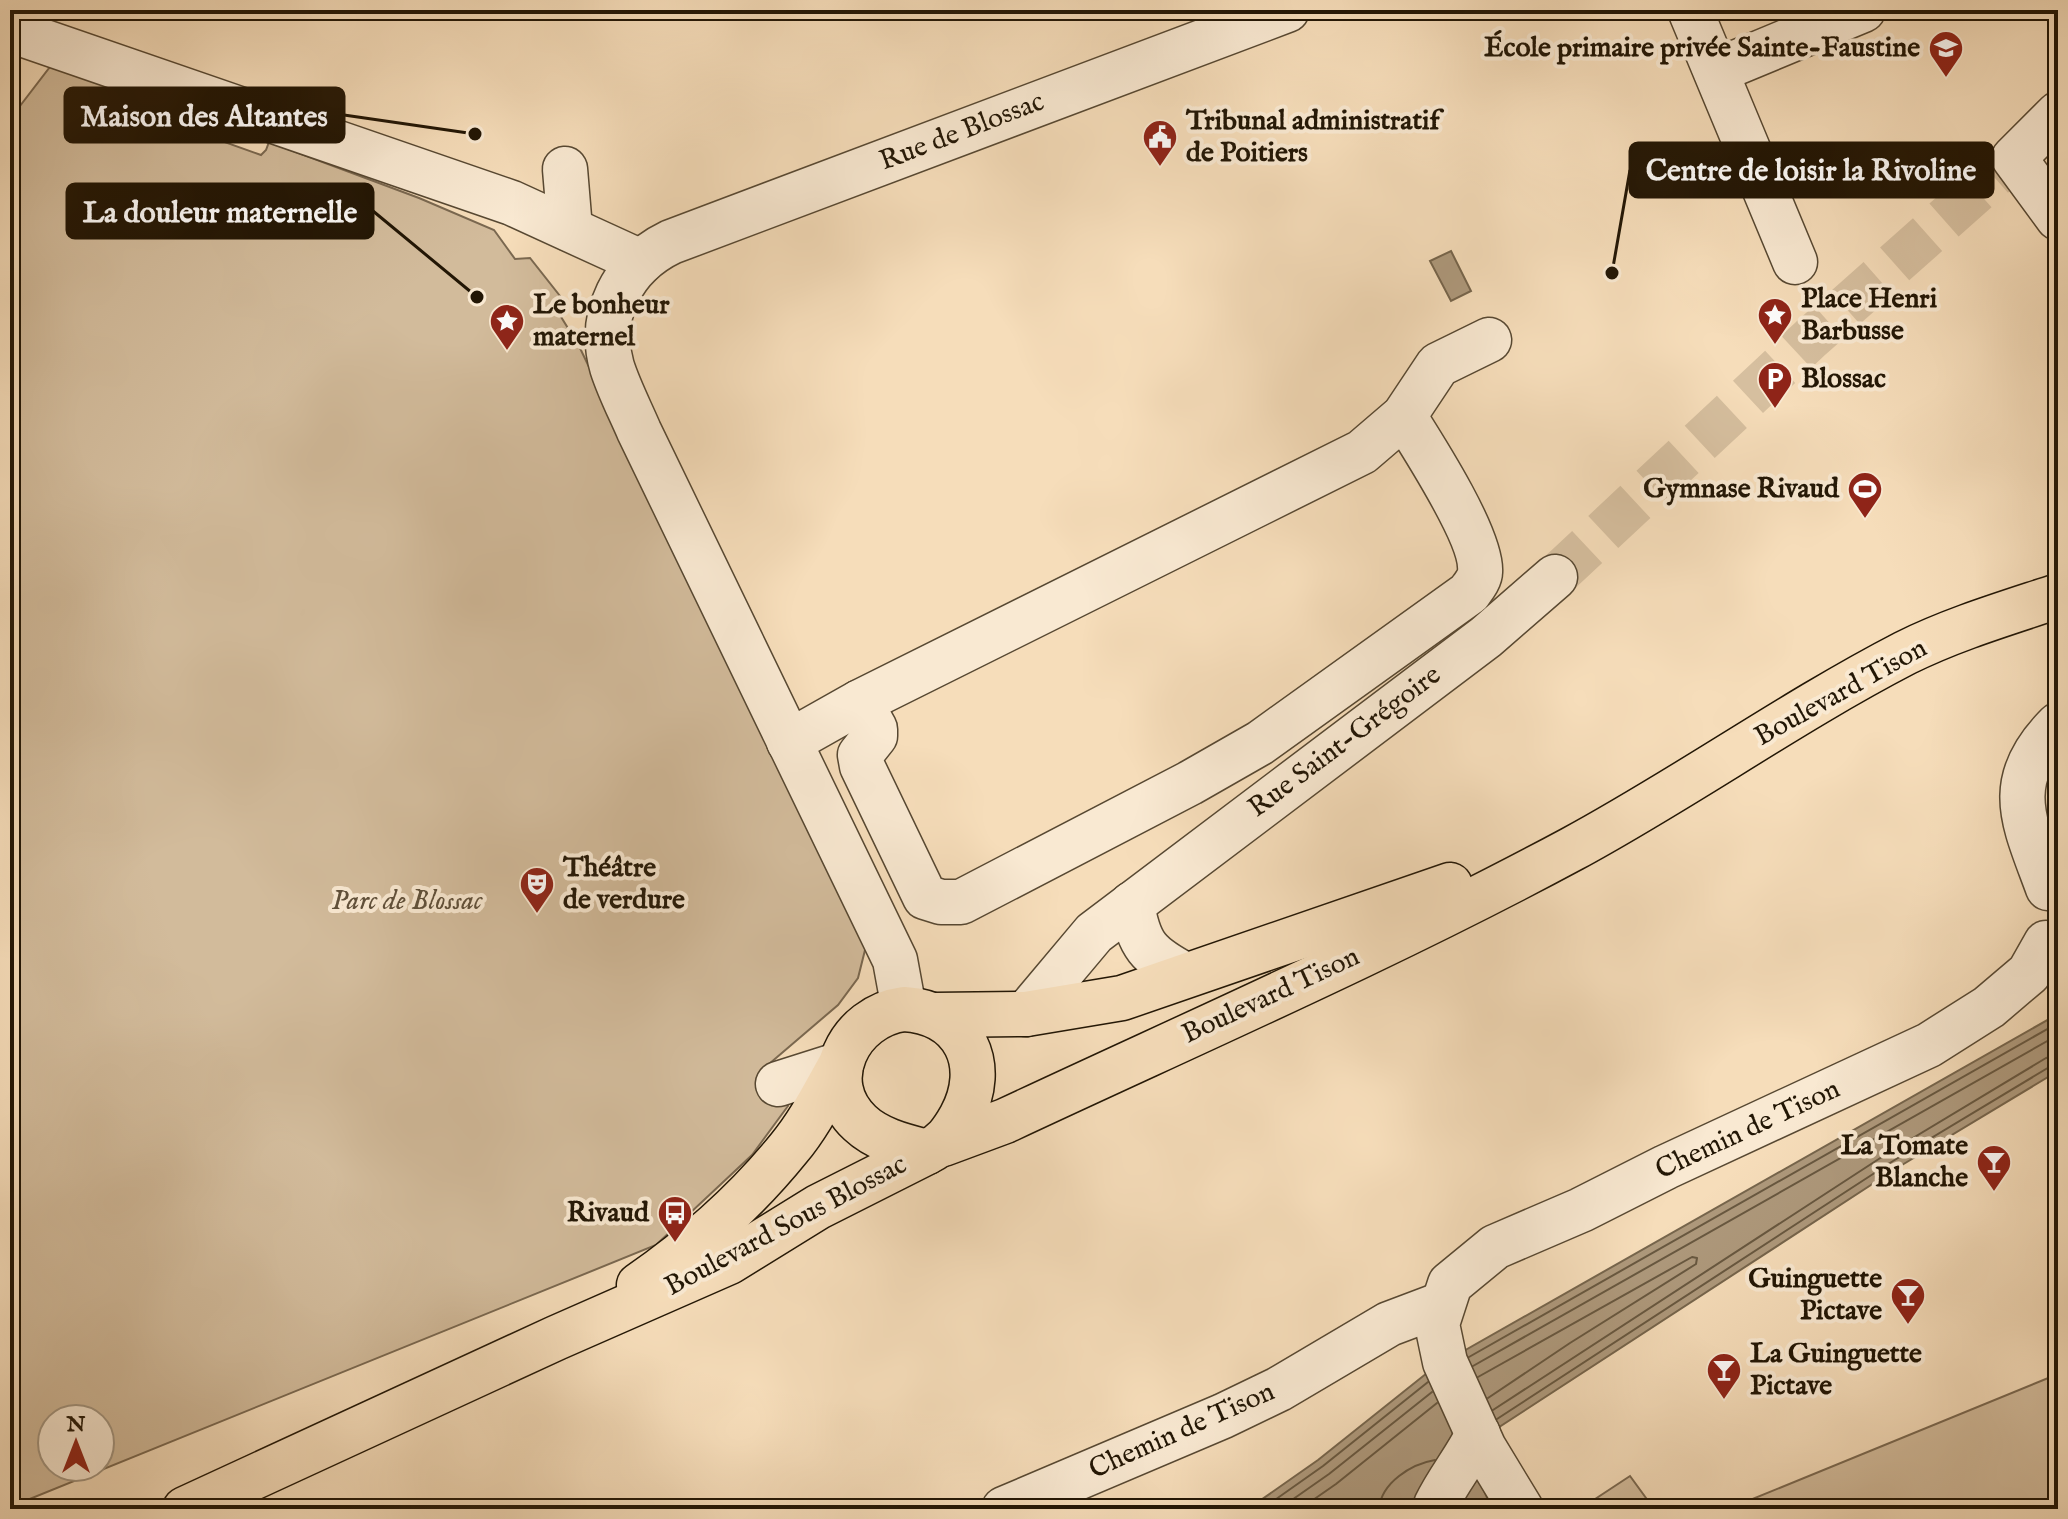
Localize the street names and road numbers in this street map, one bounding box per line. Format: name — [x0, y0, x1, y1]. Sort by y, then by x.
street label: Rue de Blossac — [875, 85, 1049, 179]
street label: Boulevard Tison — [1749, 631, 1933, 755]
street label: Rue Saint-Grégoire — [1242, 658, 1448, 826]
street label: Boulevard Tison — [1177, 940, 1365, 1052]
street label: Chemin de Tison — [1650, 1072, 1846, 1188]
street label: Boulevard Sous Blossac — [659, 1147, 913, 1305]
street label: Chemin de Tison — [1084, 1374, 1280, 1488]

